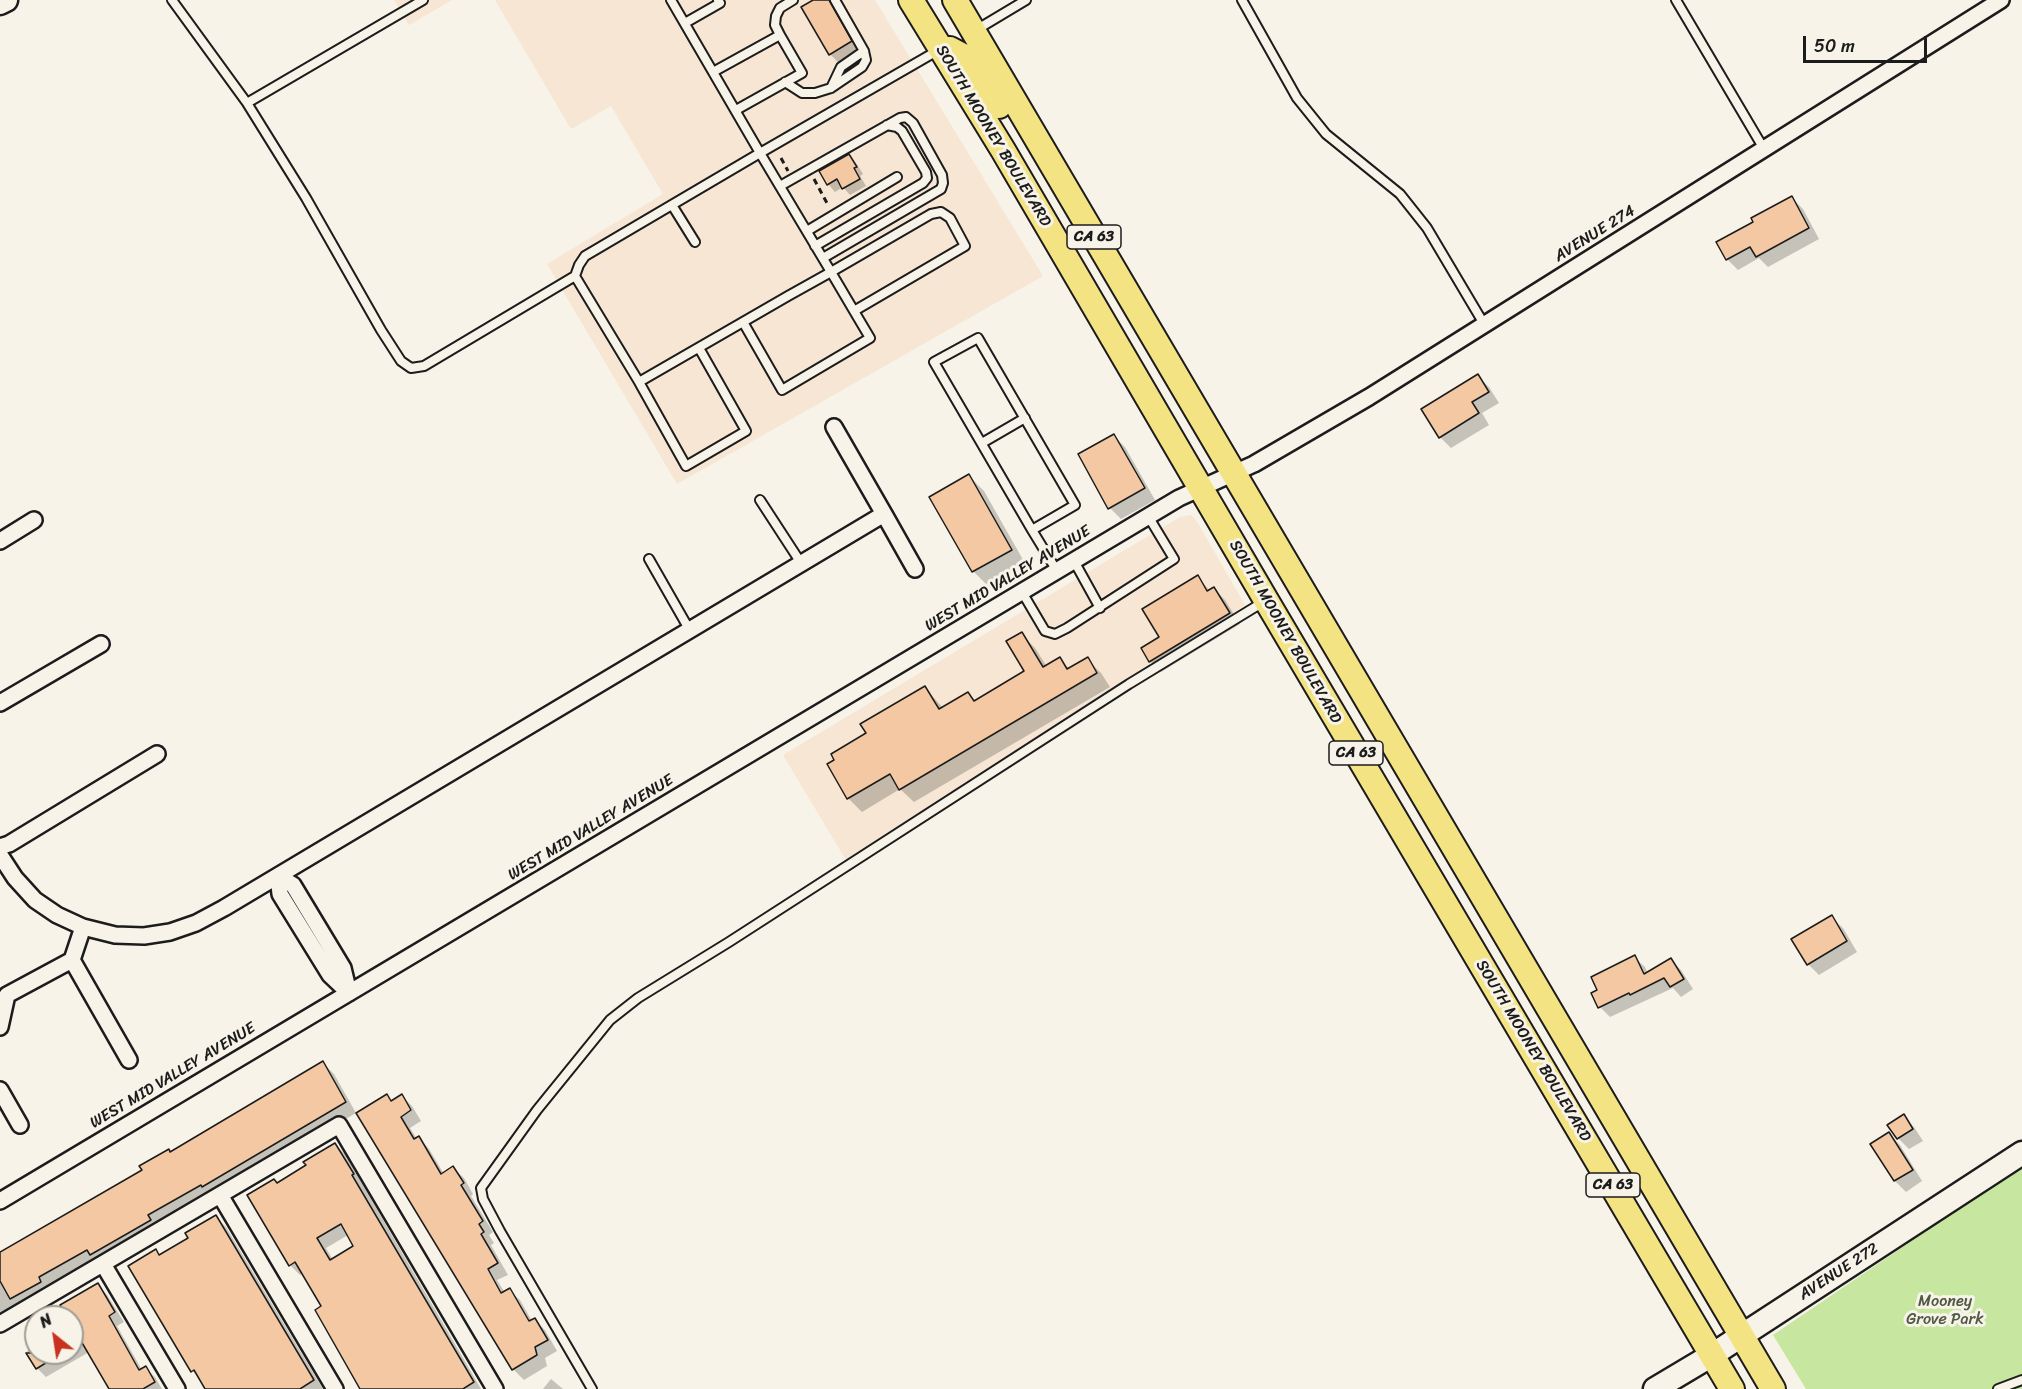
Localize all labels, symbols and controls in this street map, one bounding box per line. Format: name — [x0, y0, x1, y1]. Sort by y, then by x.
scale bar — [1806, 24, 1930, 62]
text: 50 m — [1814, 30, 1855, 62]
street label: SOUTH MOONEY BOULEVARD — [931, 42, 1055, 230]
street label: AVENUE 274 — [1551, 202, 1639, 266]
road number: CA 63 — [1067, 225, 1121, 249]
street label: WEST MID VALLEY AVENUE — [922, 522, 1094, 636]
street label: SOUTH MOONEY BOULEVARD — [1225, 537, 1345, 727]
road number: CA 63 — [1329, 741, 1383, 765]
street label: WEST MID VALLEY AVENUE — [505, 771, 677, 885]
street label: SOUTH MOONEY BOULEVARD — [1471, 957, 1595, 1145]
street label: WEST MID VALLEY AVENUE — [87, 1019, 259, 1133]
road number: CA 63 — [1586, 1173, 1640, 1197]
street label: AVENUE 272 — [1796, 1239, 1882, 1305]
park label: Mooney Grove Park — [1906, 1292, 1984, 1330]
north arrow — [24, 1305, 84, 1365]
text: N — [34, 1305, 58, 1336]

